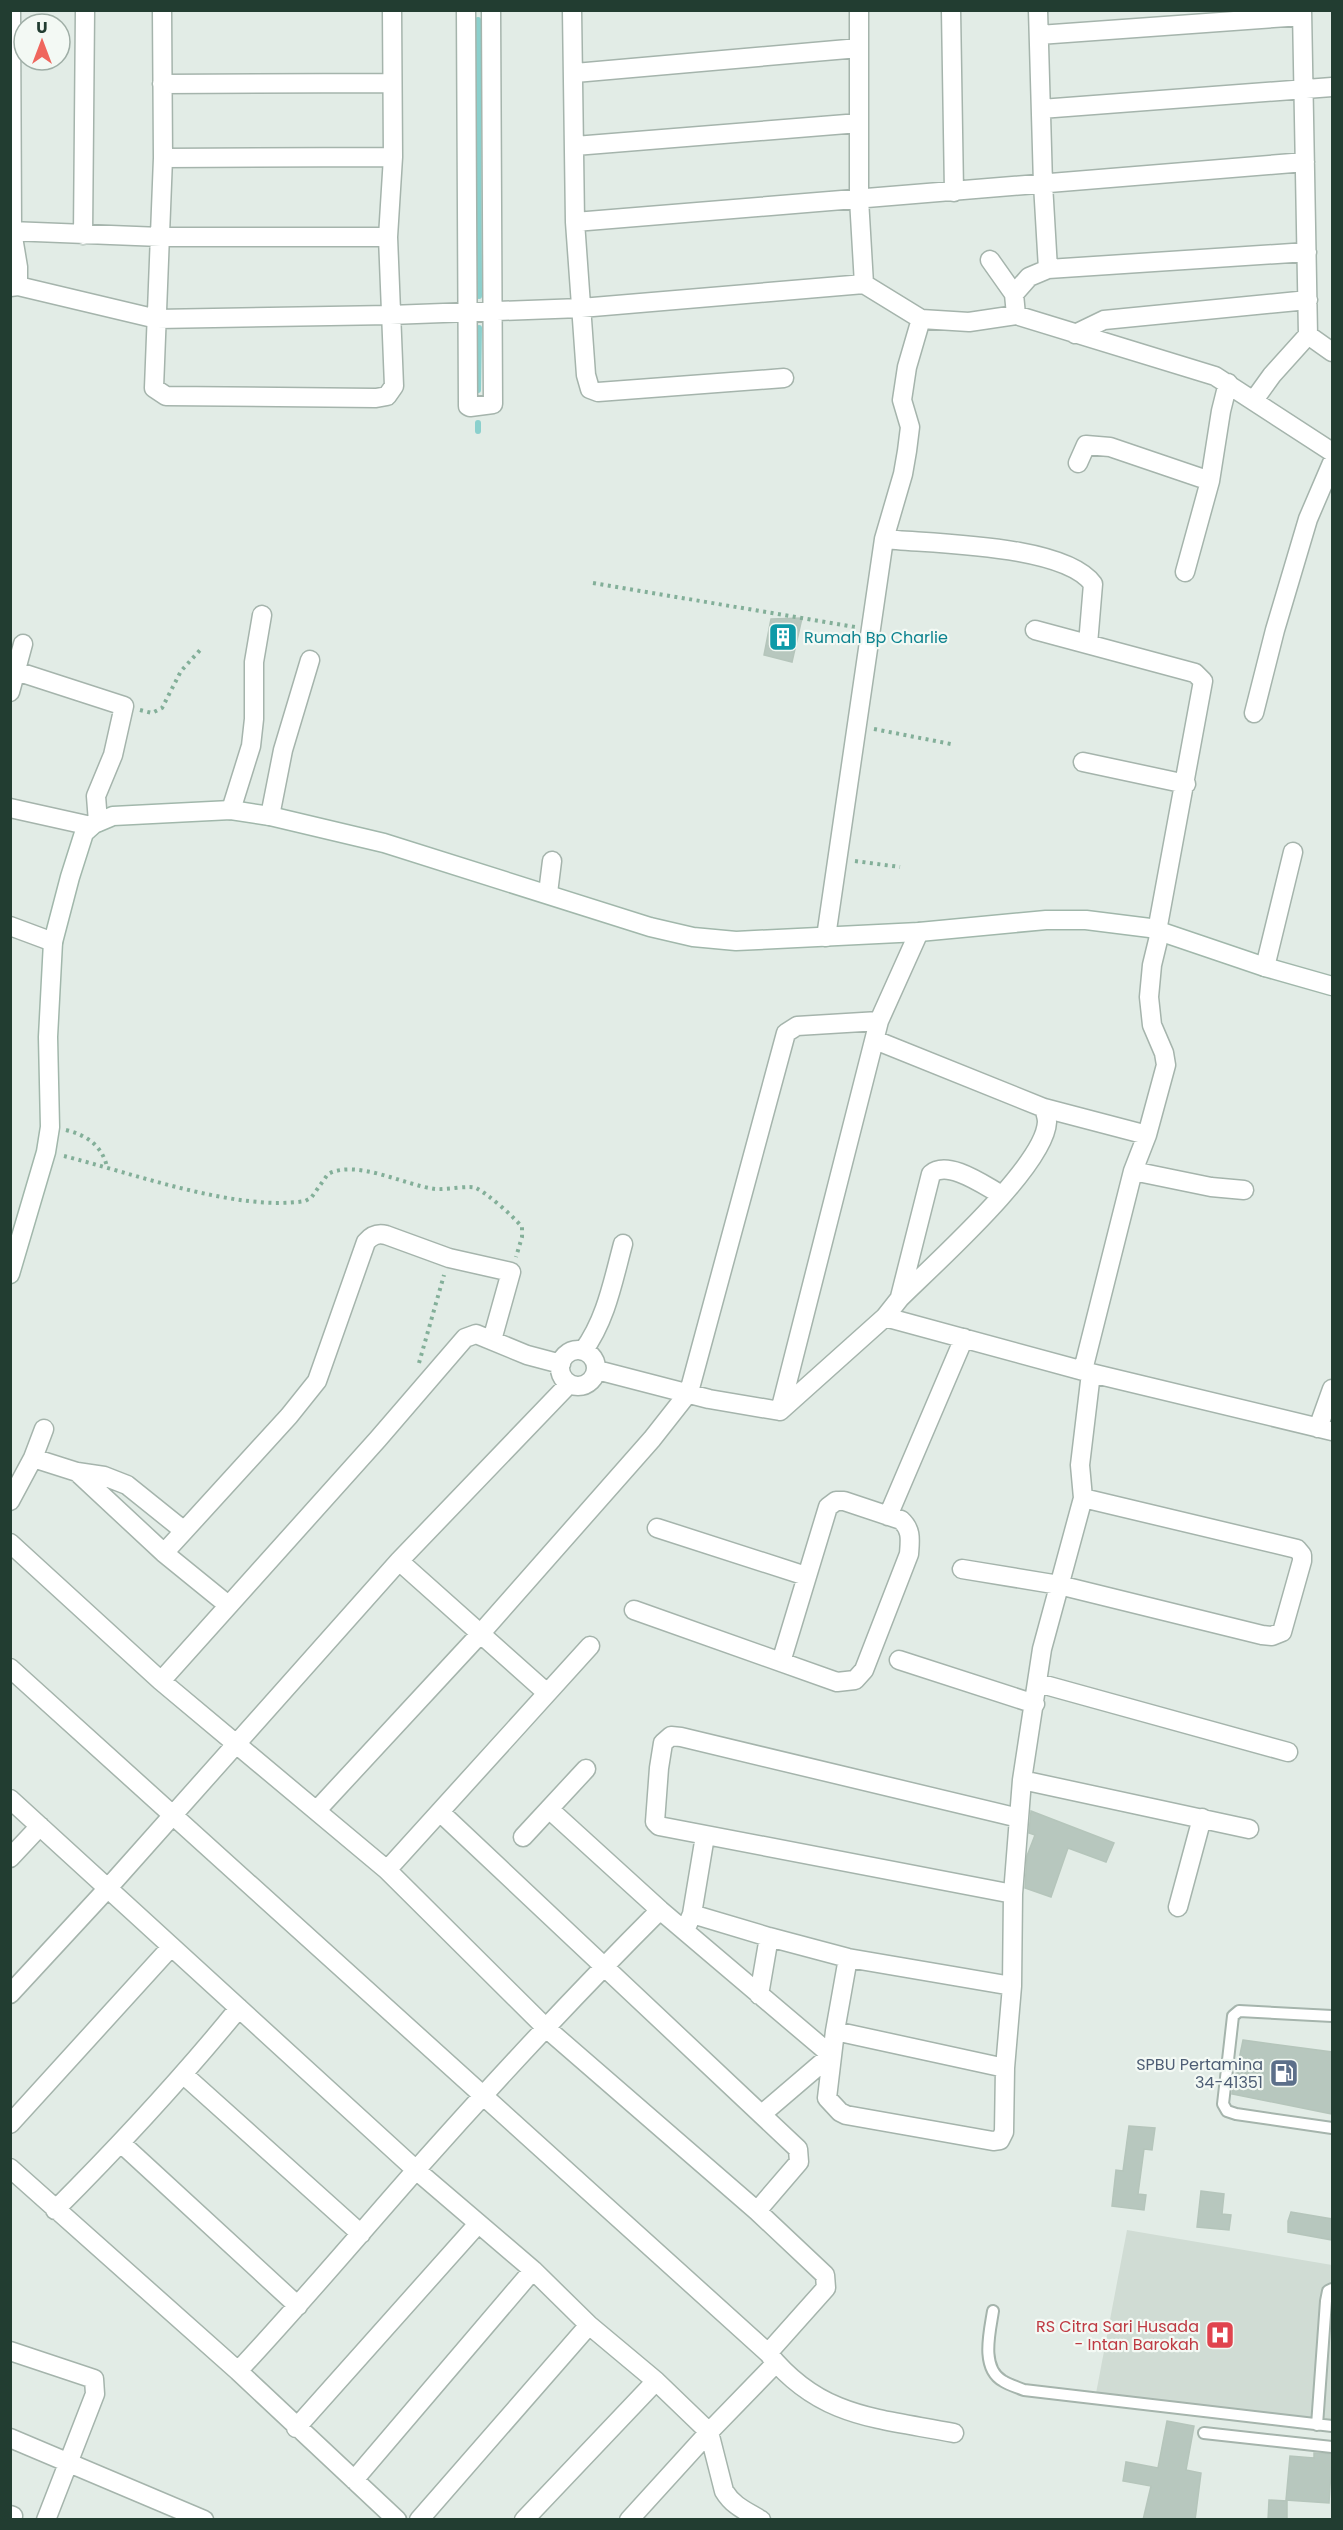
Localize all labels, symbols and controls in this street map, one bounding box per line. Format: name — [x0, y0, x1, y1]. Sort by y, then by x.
north arrow — [12, 12, 72, 72]
text: U — [36, 16, 48, 39]
building icon: Rumah Bp Charlie — [767, 621, 799, 653]
place label: Rumah Bp Charlie — [804, 626, 948, 649]
place label: SPBU Pertamina 34-41351 — [1136, 2053, 1263, 2094]
fuel station icon: SPBU Pertamina 34-41351 — [1268, 2057, 1300, 2089]
place label: RS Citra Sari Husada - Intan Barokah — [1036, 2315, 1199, 2356]
hospital icon: RS Citra Sari Husada - Intan Barokah — [1204, 2319, 1236, 2351]

